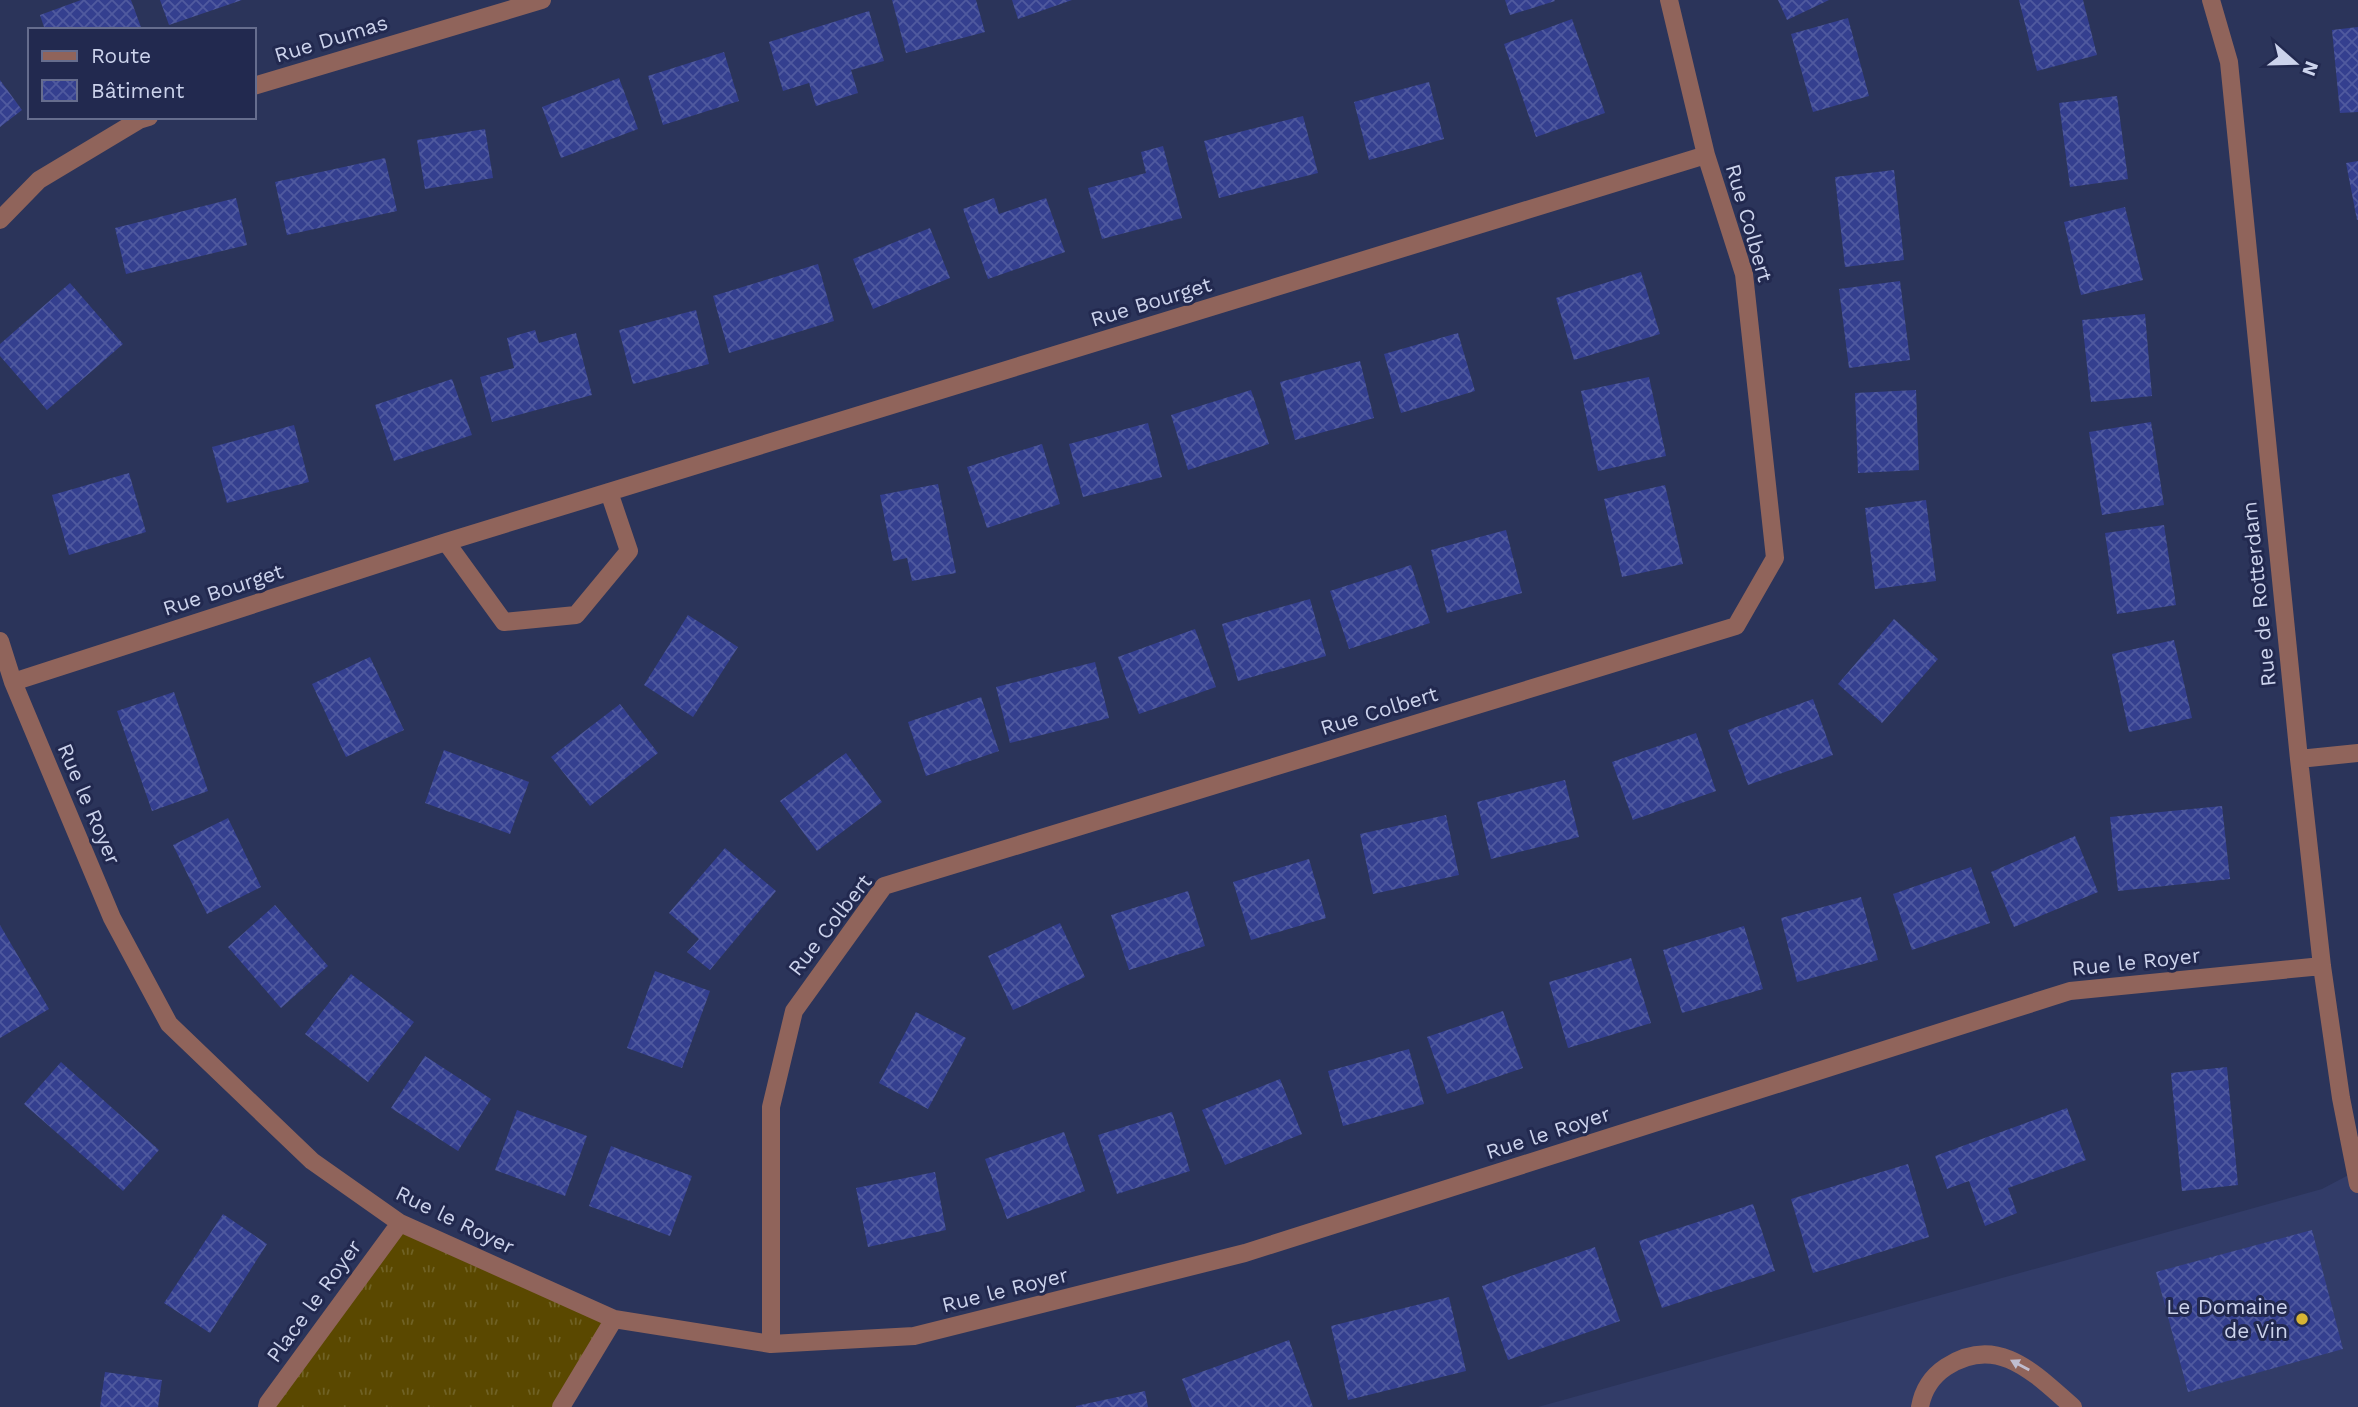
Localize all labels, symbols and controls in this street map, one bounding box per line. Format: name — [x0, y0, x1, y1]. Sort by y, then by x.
street label: Rue Dumas — [271, 9, 390, 68]
legend — [28, 28, 256, 119]
north arrow — [2260, 28, 2330, 98]
text: Route — [91, 43, 151, 68]
text: N — [2297, 58, 2324, 79]
text: Bâtiment — [91, 78, 185, 103]
street label: Rue Colbert — [1721, 161, 1778, 285]
street label: Rue Bourget — [1087, 271, 1214, 332]
street label: Rue de Rotterdam — [2236, 500, 2281, 688]
street label: Rue Bourget — [160, 558, 286, 621]
street label: Rue Colbert — [1317, 681, 1441, 740]
street label: Rue le Royer — [53, 740, 126, 868]
street label: Rue Colbert — [782, 869, 877, 980]
street label: Rue le Royer — [2070, 942, 2202, 981]
street label: Rue le Royer — [1483, 1101, 1613, 1164]
street label: Rue le Royer — [392, 1180, 519, 1259]
street label: Place le Royer — [261, 1234, 367, 1367]
street label: Rue le Royer — [939, 1262, 1071, 1317]
place label: Le Domaine de Vin — [2166, 1294, 2288, 1343]
marker: Le Domaine de Vin — [2294, 1311, 2310, 1327]
one-way arrow — [2010, 1359, 2029, 1371]

